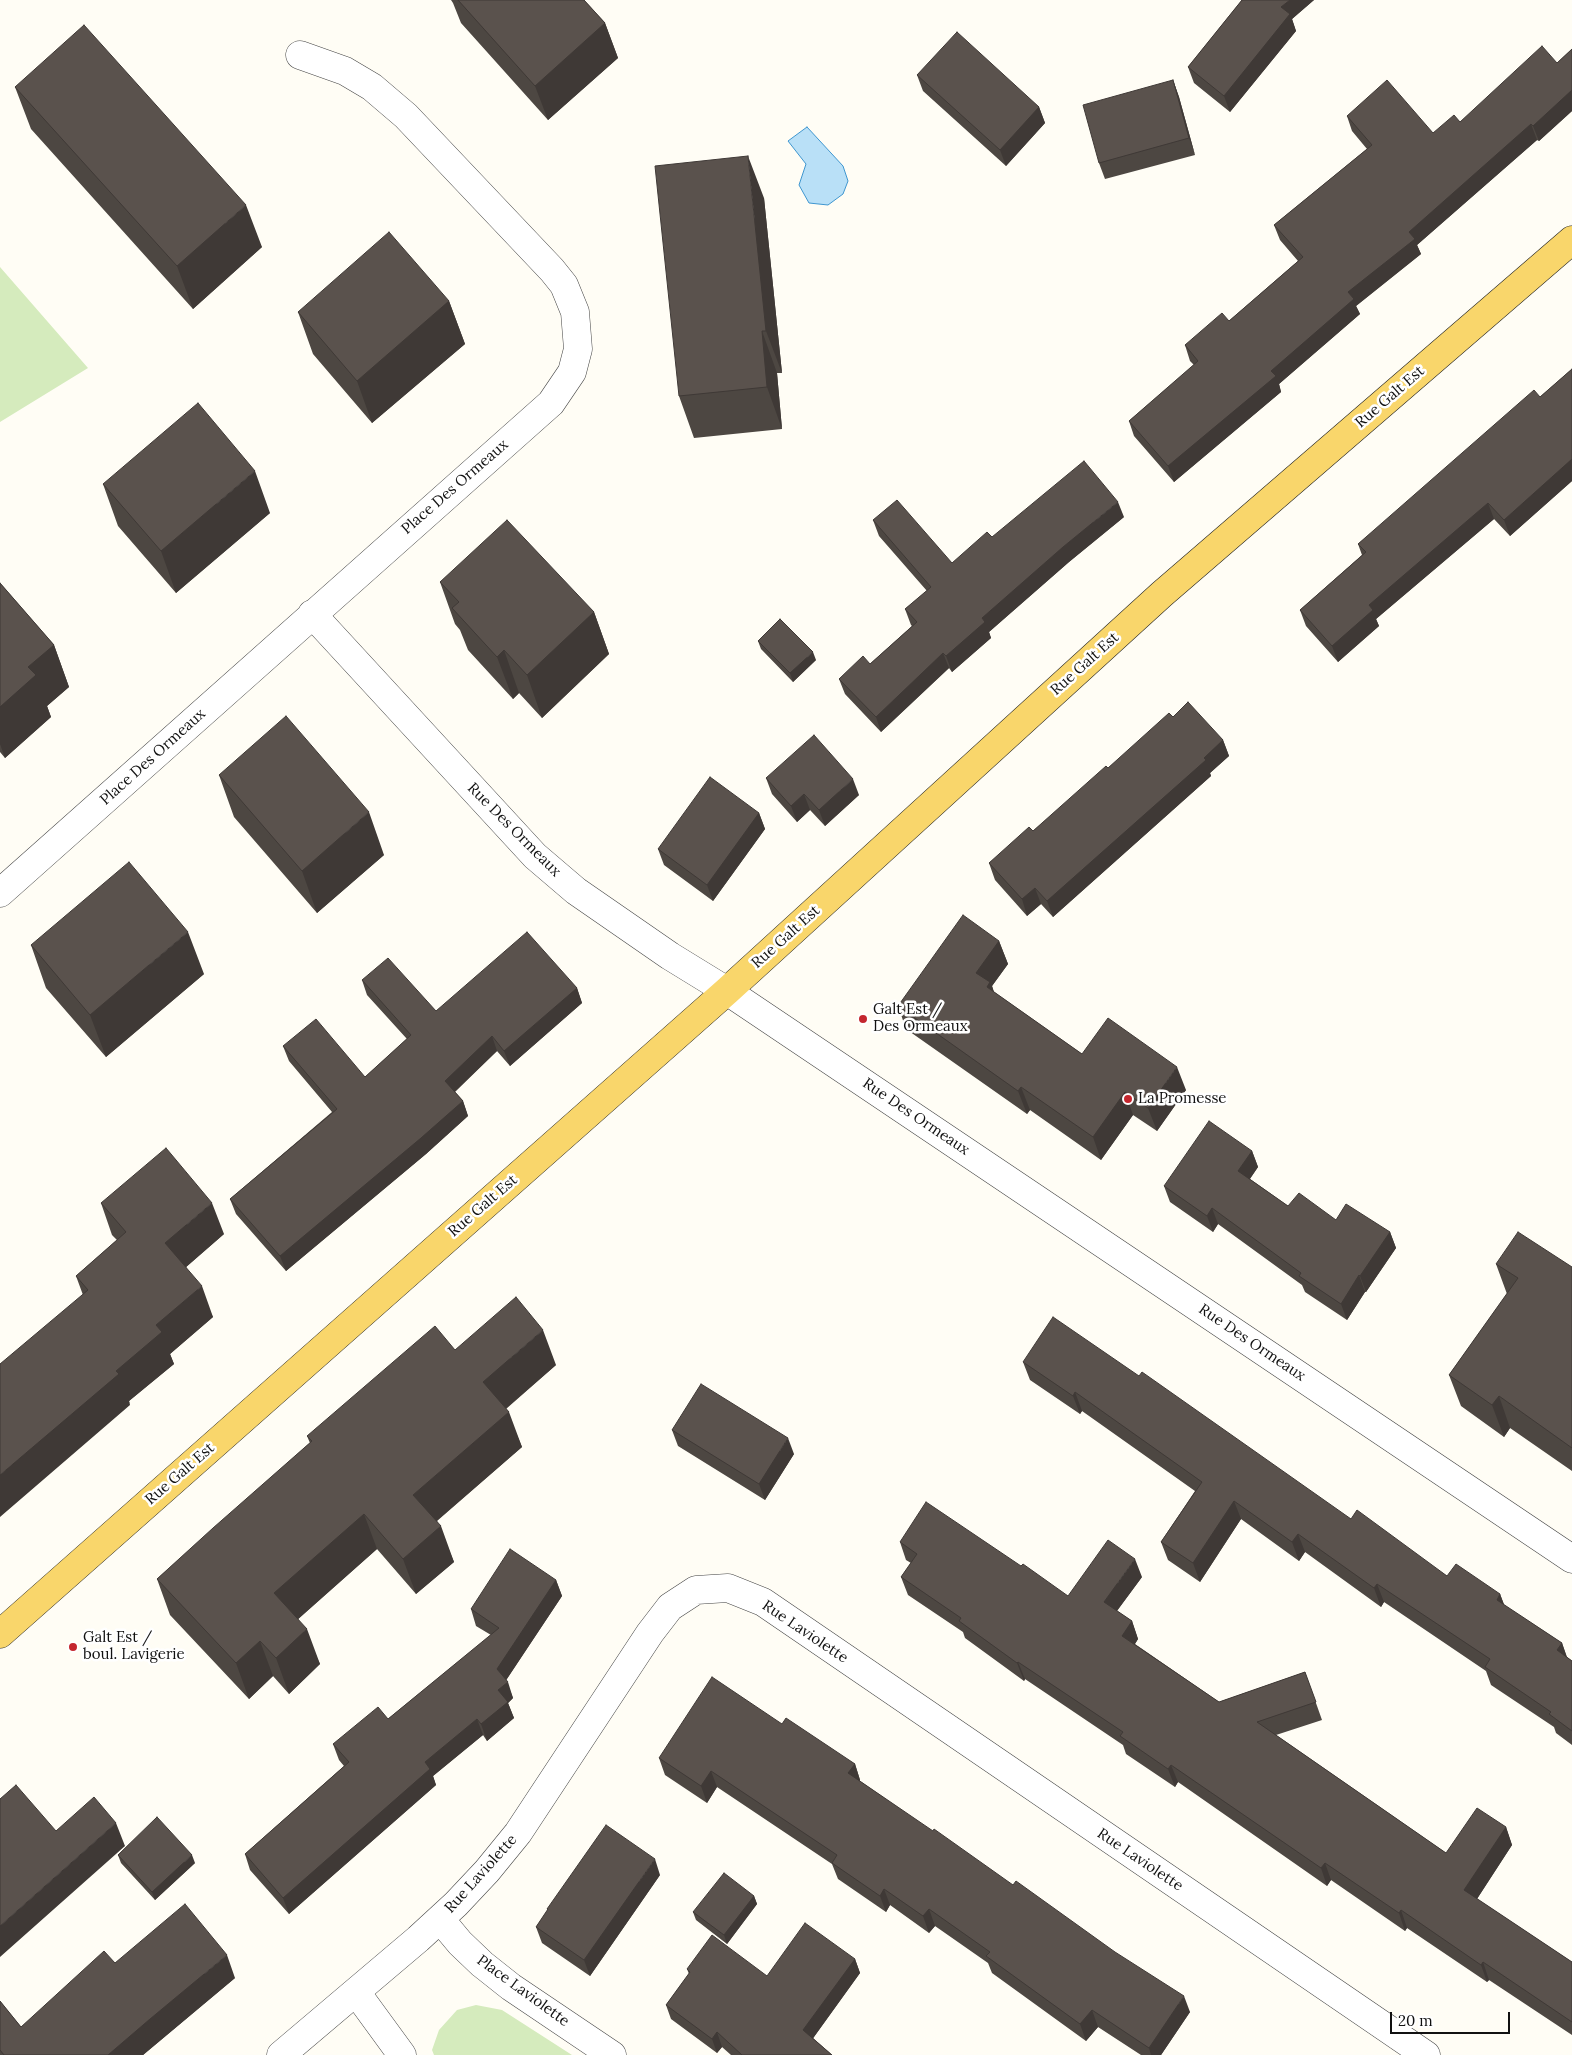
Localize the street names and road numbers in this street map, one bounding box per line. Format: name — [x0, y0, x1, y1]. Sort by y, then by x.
street label: Rue Galt Est — [1352, 362, 1428, 432]
street label: Place Des Ormeaux — [398, 436, 512, 538]
street label: Rue Galt Est — [1047, 629, 1123, 699]
street label: Place Des Ormeaux — [97, 705, 209, 809]
street label: Rue Des Ormeaux — [463, 779, 565, 881]
street label: Rue Galt Est — [748, 902, 824, 972]
street label: Rue Des Ormeaux — [859, 1075, 973, 1159]
street label: Rue Galt Est — [445, 1171, 521, 1241]
street label: Rue Des Ormeaux — [1195, 1301, 1309, 1385]
street label: Rue Galt Est — [142, 1439, 218, 1509]
street label: Rue Laviolette — [759, 1597, 851, 1667]
street label: Rue Laviolette — [1094, 1825, 1186, 1895]
street label: Rue Laviolette — [441, 1831, 521, 1917]
street label: Place Laviolette — [473, 1951, 573, 2031]

